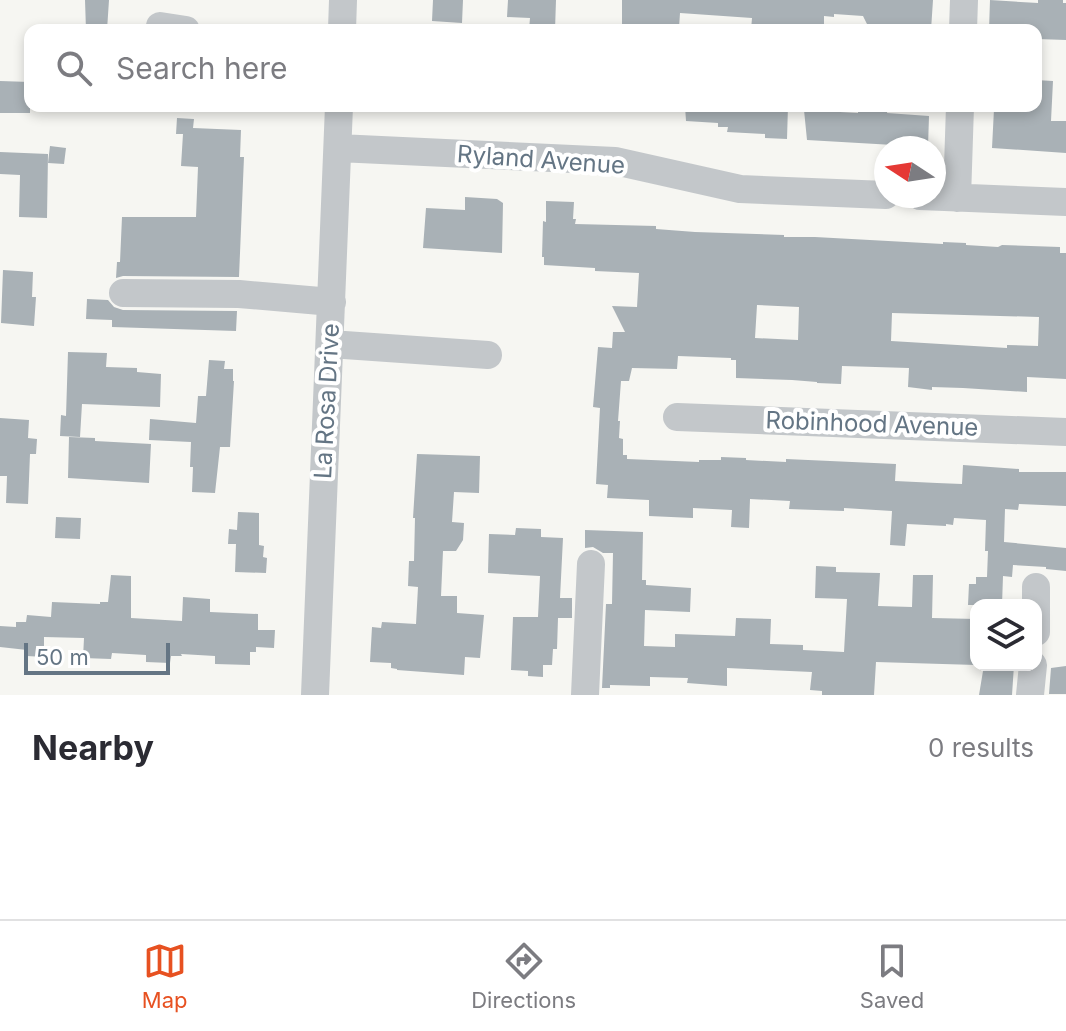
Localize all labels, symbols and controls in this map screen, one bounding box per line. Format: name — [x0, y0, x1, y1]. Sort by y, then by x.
search box — [24, 24, 1042, 112]
icon: search — [52, 46, 96, 90]
text: Search here — [116, 50, 288, 86]
north arrow — [874, 136, 946, 208]
street label: Ryland Avenue — [456, 139, 626, 180]
street label: La Rosa Drive — [308, 322, 345, 479]
street label: Robinhood Avenue — [765, 405, 979, 442]
map controls — [970, 599, 1042, 671]
button: layers — [970, 599, 1042, 671]
scale bar — [24, 639, 170, 675]
text: 50 m — [36, 644, 89, 670]
text: Nearby — [32, 727, 154, 768]
text: 0 results — [928, 732, 1034, 763]
tab: Map — [142, 939, 188, 1013]
tab: Directions — [471, 939, 576, 1013]
tab: Saved — [860, 939, 924, 1013]

